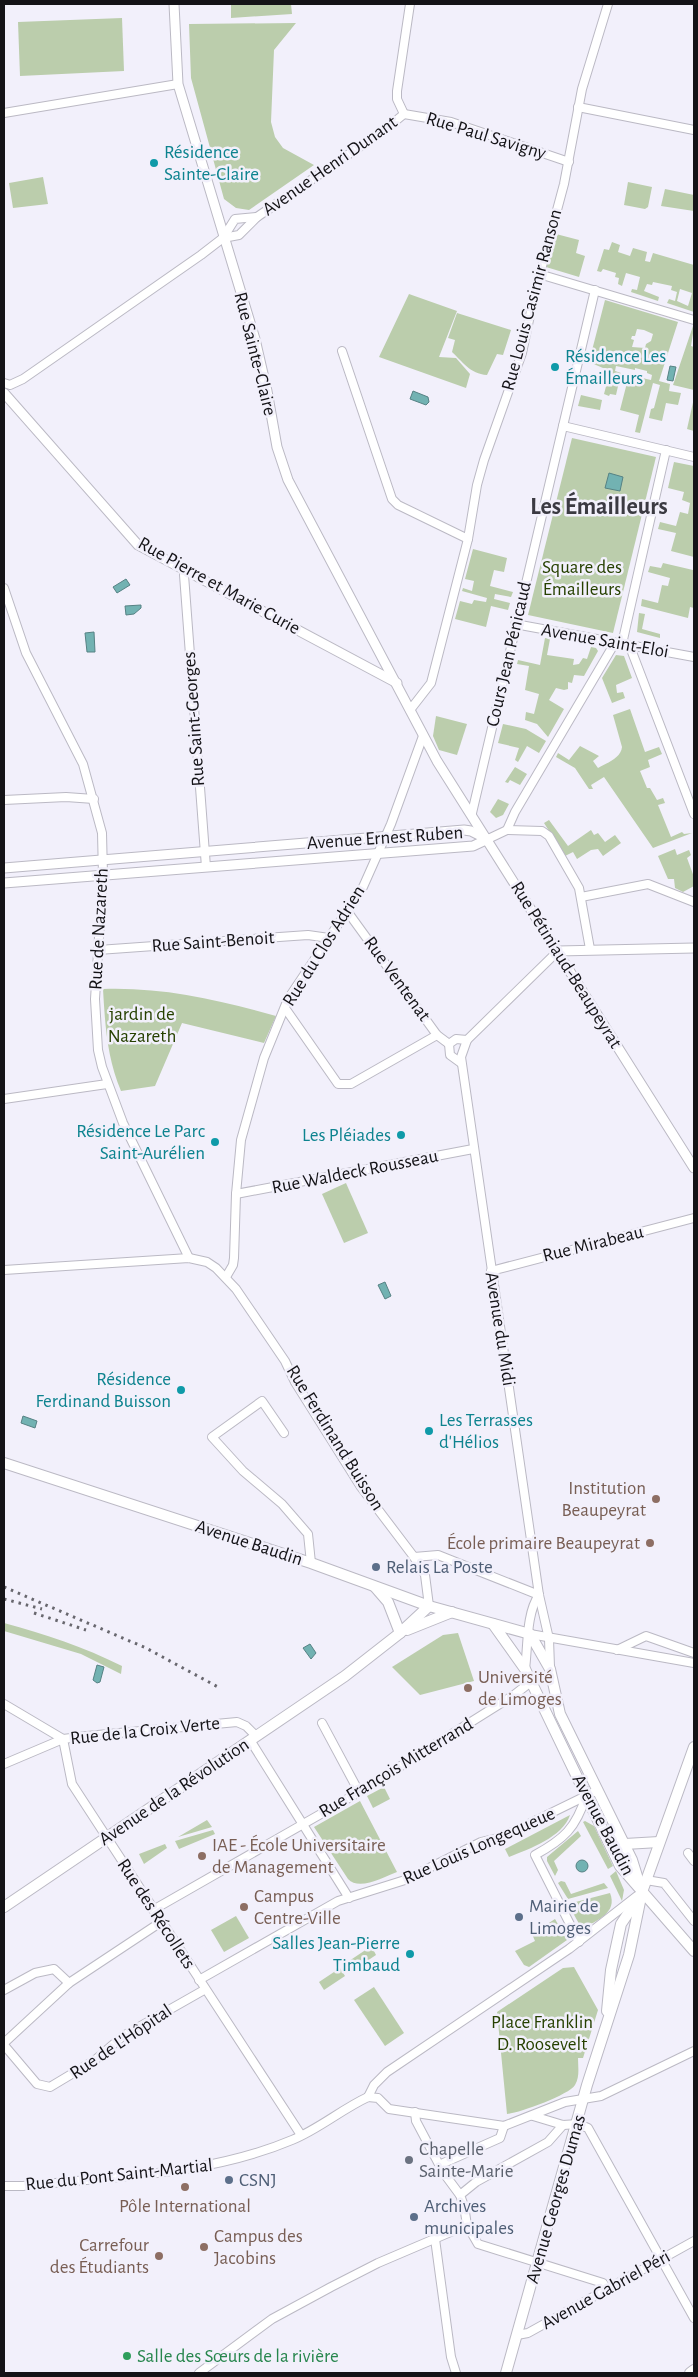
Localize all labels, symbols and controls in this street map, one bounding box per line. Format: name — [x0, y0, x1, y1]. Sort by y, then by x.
street label: Rue Paul Savigny — [424, 109, 548, 163]
street label: Avenue Henri Dunant — [259, 112, 401, 220]
place label: Résidence Sainte-Claire — [164, 143, 259, 184]
marker: Résidence Sainte-Claire — [148, 157, 160, 169]
street label: Rue Louis Casimir Ranson — [499, 207, 565, 393]
street label: Rue Sainte-Claire — [230, 290, 280, 418]
place label: Résidence Les Émailleurs — [565, 347, 666, 388]
marker: Résidence Les Émailleurs — [549, 361, 561, 373]
district label: Les Émailleurs — [530, 491, 668, 519]
street label: Rue Pierre et Marie Curie — [135, 534, 303, 638]
park label: Square des Émailleurs — [542, 558, 622, 599]
street label: Cours Jean Pénicaud — [483, 580, 535, 728]
street label: Avenue Saint-Eloi — [540, 620, 670, 662]
street label: Rue Saint-Georges — [180, 651, 208, 787]
street label: Avenue Ernest Ruben — [306, 823, 464, 853]
street label: Rue de Nazareth — [86, 868, 112, 990]
street label: Rue Pétiniaud-Beaupeyrat — [507, 878, 625, 1052]
street label: Rue du Clos Adrien — [279, 882, 369, 1010]
street label: Rue Saint-Benoit — [151, 928, 275, 956]
street label: Rue Ventenat — [360, 933, 434, 1025]
park label: jardin de Nazareth — [108, 1005, 176, 1046]
place label: Résidence Le Parc Saint-Aurélien — [76, 1122, 205, 1163]
place label: Les Pléiades — [302, 1126, 391, 1145]
marker: Les Pléiades — [395, 1129, 407, 1141]
marker: Résidence Le Parc Saint-Aurélien — [209, 1136, 221, 1148]
street label: Rue Waldeck Rousseau — [270, 1146, 440, 1197]
street label: Rue Mirabeau — [541, 1222, 646, 1266]
street label: Avenue du Midi — [482, 1271, 518, 1387]
street label: Rue Ferdinand Buisson — [283, 1362, 387, 1514]
place label: Résidence Ferdinand Buisson — [35, 1370, 171, 1411]
marker: Résidence Ferdinand Buisson — [175, 1384, 187, 1396]
place label: Les Terrasses d'Hélios — [439, 1411, 533, 1452]
marker: Les Terrasses d'Hélios — [423, 1425, 435, 1437]
place label: Institution Beaupeyrat — [561, 1479, 646, 1520]
marker: Institution Beaupeyrat — [650, 1493, 662, 1505]
street label: Avenue Baudin — [193, 1517, 305, 1569]
place label: École primaire Beaupeyrat — [447, 1532, 640, 1553]
marker: École primaire Beaupeyrat — [644, 1537, 656, 1549]
place label: Relais La Poste — [386, 1558, 493, 1577]
marker: Relais La Poste — [370, 1561, 382, 1573]
place label: Université de Limoges — [478, 1668, 562, 1709]
marker: Université de Limoges — [462, 1682, 474, 1694]
street label: Rue de la Croix Verte — [69, 1714, 221, 1748]
street label: Rue François Mitterrand — [316, 1715, 476, 1821]
street label: Avenue de la Révolution — [95, 1735, 253, 1849]
street label: Avenue Baudin — [568, 1771, 638, 1879]
street label: Rue Louis Longequeue — [400, 1804, 558, 1888]
place label: IAE - École Universitaire de Management — [212, 1834, 386, 1877]
marker: IAE - École Universitaire de Management — [196, 1850, 208, 1862]
street label: Rue des Récollets — [113, 1856, 199, 1972]
place label: Campus Centre-Ville — [254, 1887, 341, 1928]
place label: Mairie de Limoges — [529, 1897, 598, 1938]
marker: Campus Centre-Ville — [238, 1901, 250, 1913]
marker: Mairie de Limoges — [513, 1911, 525, 1923]
place label: Salles Jean-Pierre Timbaud — [272, 1934, 400, 1975]
marker: Salles Jean-Pierre Timbaud — [404, 1948, 416, 1960]
street label: Rue de L'Hôpital — [67, 2001, 175, 2083]
park label: Place Franklin D. Roosevelt — [491, 2013, 593, 2054]
street label: Avenue Georges Dumas — [523, 2112, 589, 2286]
place label: Chapelle Sainte-Marie — [419, 2140, 513, 2181]
marker: Chapelle Sainte-Marie — [403, 2154, 415, 2166]
street label: Rue du Pont Saint-Martial — [24, 2156, 214, 2194]
place label: CSNJ — [239, 2171, 277, 2190]
marker: CSNJ — [223, 2174, 235, 2186]
marker: Pôle International — [179, 2181, 191, 2193]
place label: Pôle International — [119, 2197, 251, 2216]
place label: Archives municipales — [424, 2197, 514, 2238]
marker: Archives municipales — [408, 2211, 420, 2223]
place label: Campus des Jacobins — [214, 2227, 303, 2268]
place label: Carrefour des Étudiants — [50, 2236, 149, 2277]
marker: Campus des Jacobins — [198, 2241, 210, 2253]
street label: Avenue Gabriel Péri — [538, 2247, 674, 2333]
marker: Carrefour des Étudiants — [153, 2250, 165, 2262]
place label: Salle des Sœurs de la rivière — [137, 2347, 339, 2366]
marker: Salle des Sœurs de la rivière — [121, 2350, 133, 2362]

